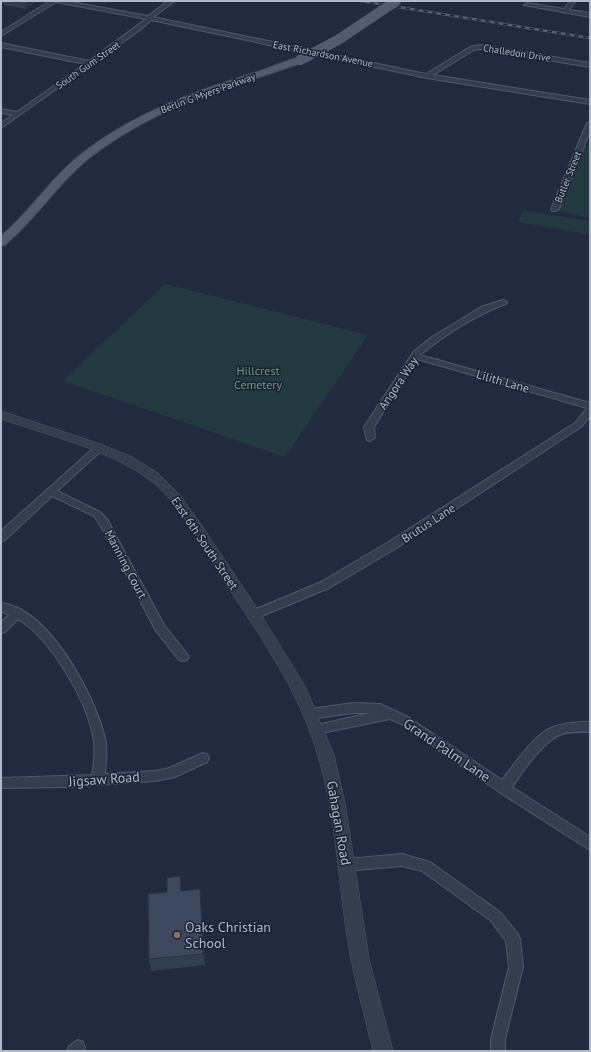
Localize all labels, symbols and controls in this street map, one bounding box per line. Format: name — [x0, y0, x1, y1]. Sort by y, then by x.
street label: South Gum Street — [53, 38, 123, 92]
street label: East Richardson Avenue — [272, 38, 374, 70]
street label: Challedon Drive — [482, 41, 552, 65]
street label: Berlin G Myers Parkway — [159, 70, 258, 116]
street label: Butler Street — [552, 149, 584, 205]
street label: Angora Way — [375, 353, 421, 412]
park label: Hillcrest Cemetery — [234, 363, 282, 392]
street label: Lilith Lane — [475, 366, 531, 396]
street label: East 6th South Street — [168, 494, 242, 592]
street label: Brutus Lane — [398, 500, 458, 546]
street label: Manning Court — [102, 527, 150, 601]
street label: Grand Palm Lane — [400, 714, 494, 786]
street label: Jigsaw Road — [67, 768, 140, 791]
street label: Gahagan Road — [323, 779, 355, 867]
place label: Oaks Christian School — [185, 918, 271, 952]
marker: Oaks Christian School — [172, 930, 182, 940]

